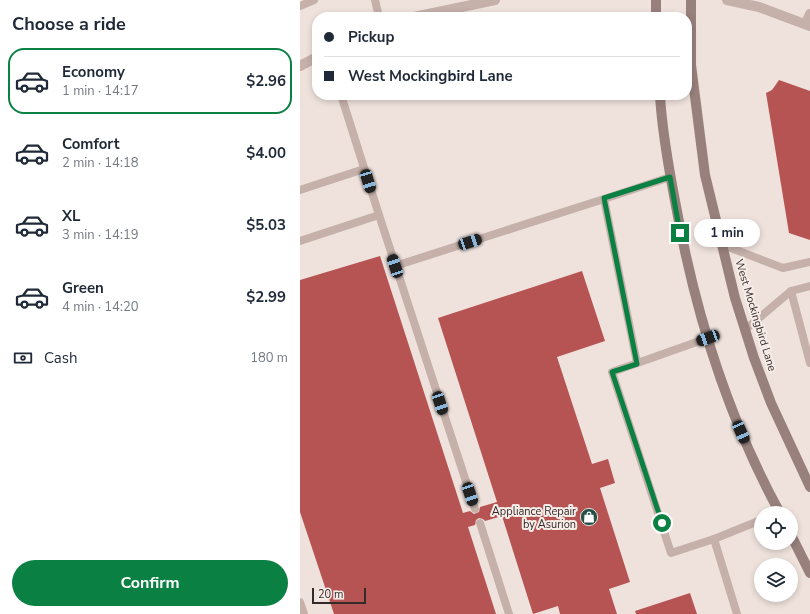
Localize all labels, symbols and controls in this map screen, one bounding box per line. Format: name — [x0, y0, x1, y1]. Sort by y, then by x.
text: Choose a ride — [12, 12, 126, 36]
text: Pickup — [348, 27, 394, 47]
text: Economy — [62, 62, 125, 82]
icon: car — [14, 63, 50, 99]
text: West Mockingbird Lane — [348, 66, 513, 86]
text: $2.96 — [246, 71, 286, 91]
text: 1 min · 14:17 — [62, 82, 138, 100]
text: Comfort — [62, 134, 119, 154]
icon: car — [14, 135, 50, 171]
text: $4.00 — [246, 143, 286, 163]
text: 2 min · 14:18 — [62, 154, 138, 172]
car — [359, 168, 377, 194]
text: XL — [62, 206, 81, 226]
icon: car — [14, 207, 50, 243]
text: $5.03 — [246, 215, 286, 235]
callout: 1 min — [694, 219, 760, 247]
route end — [671, 224, 689, 242]
text: 1 min — [710, 224, 744, 242]
text: 3 min · 14:19 — [62, 226, 138, 244]
car — [457, 233, 483, 251]
car — [386, 253, 404, 279]
street label: West Mockingbird Lane — [731, 257, 780, 373]
text: Green — [62, 278, 104, 298]
icon: car — [14, 279, 50, 315]
text: $2.99 — [246, 287, 286, 307]
text: 4 min · 14:20 — [62, 298, 138, 316]
car — [695, 328, 721, 348]
icon: cash — [12, 347, 34, 369]
text: Cash — [44, 348, 78, 368]
text: 180 m — [250, 349, 288, 367]
car — [431, 390, 449, 416]
car — [731, 419, 751, 445]
car — [461, 481, 479, 507]
place label: Appliance Repair by Asurion — [492, 504, 576, 532]
map controls — [754, 506, 798, 602]
button: locate — [754, 506, 798, 550]
shop icon: Appliance Repair by Asurion — [579, 507, 599, 527]
route start — [653, 514, 671, 532]
button: layers — [754, 558, 798, 602]
button: Confirm — [12, 560, 288, 606]
scale bar — [312, 586, 366, 605]
text: 20 m — [318, 587, 343, 602]

